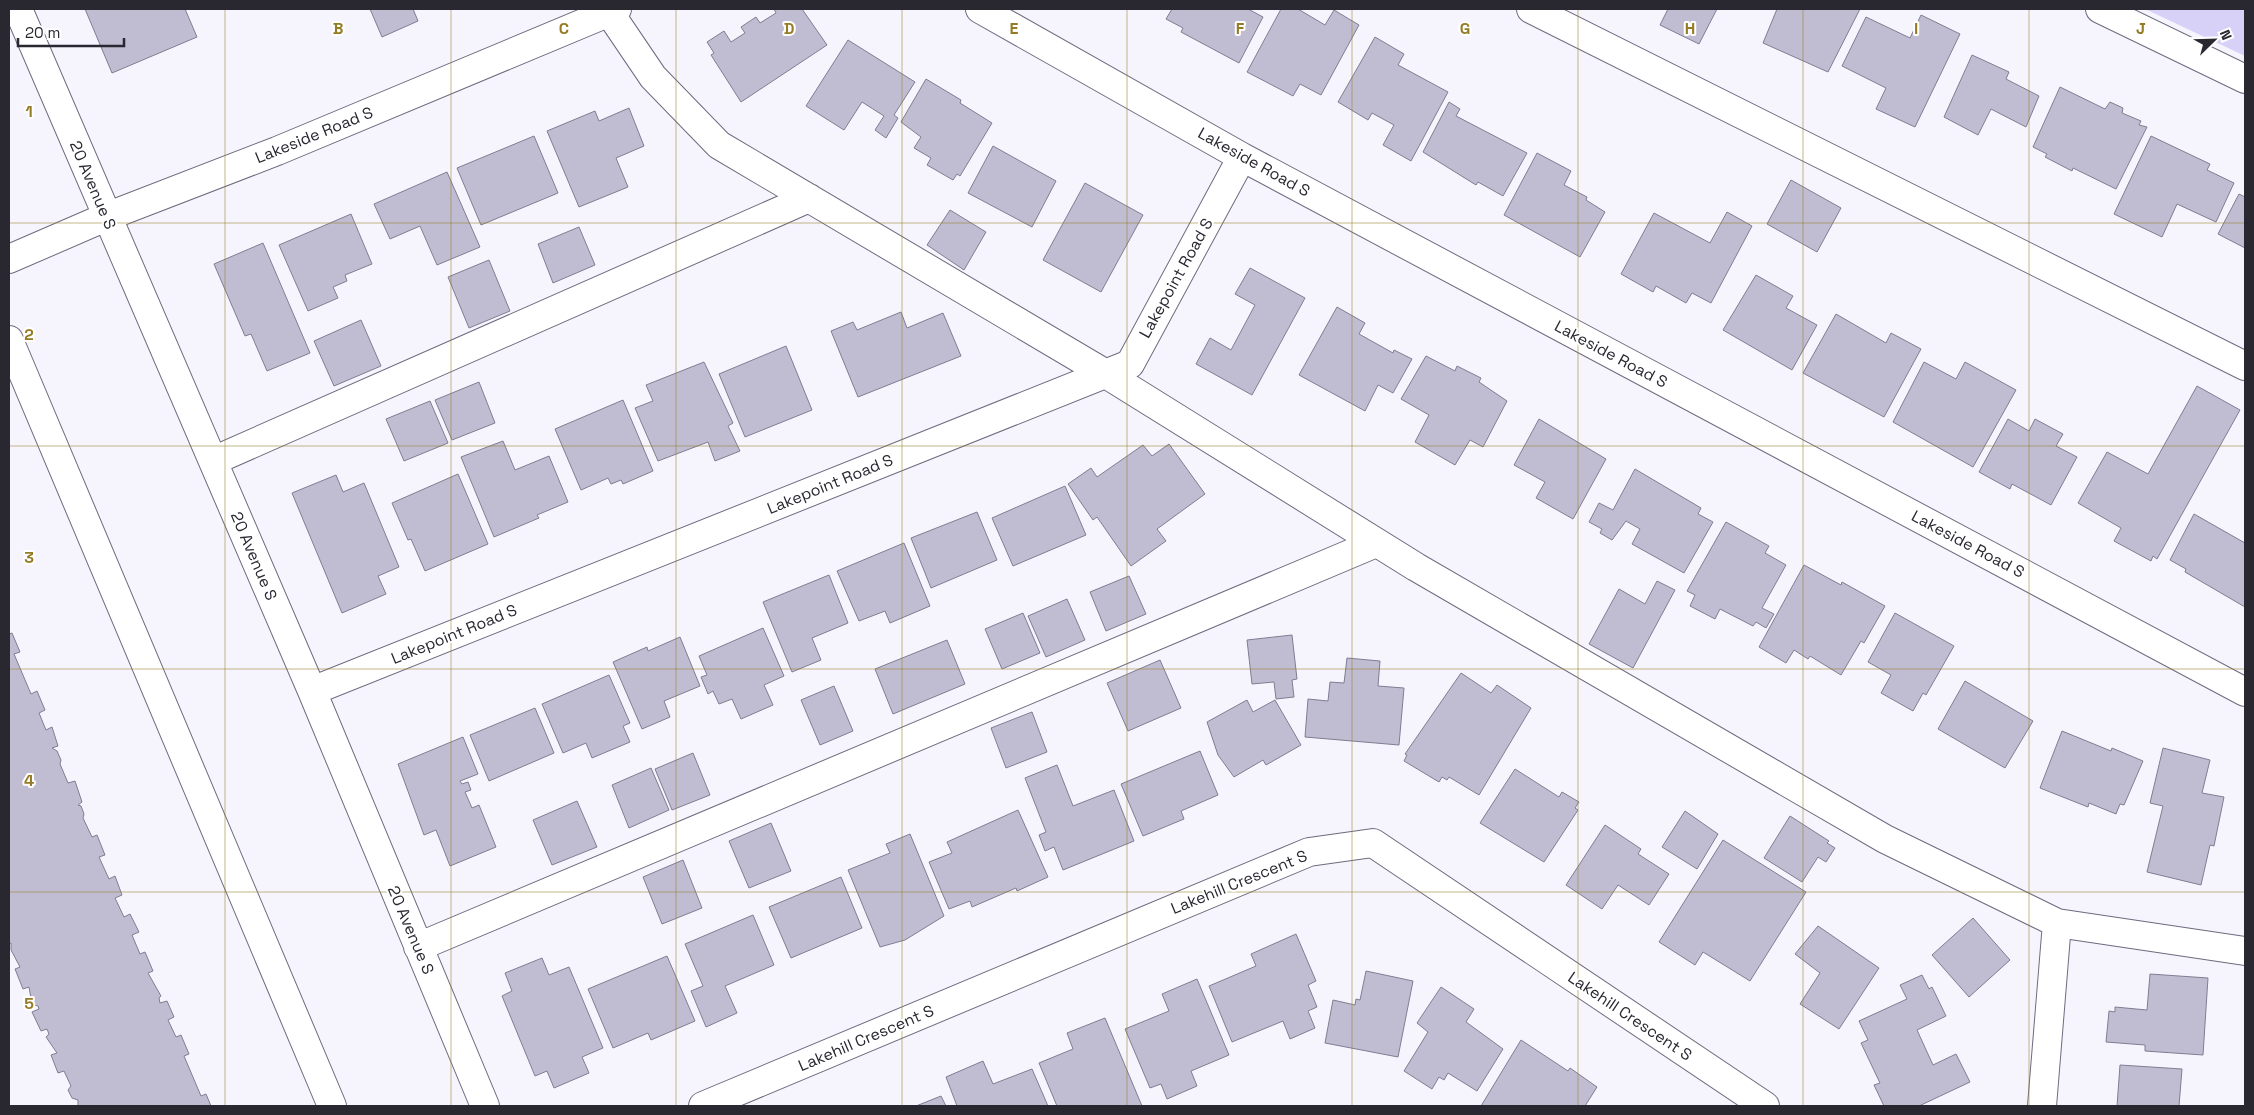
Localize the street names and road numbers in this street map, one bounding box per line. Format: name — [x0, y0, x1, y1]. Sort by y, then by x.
street label: Lakeside Road S — [252, 102, 376, 168]
street label: Lakeside Road S — [1194, 123, 1314, 202]
street label: 20 Avenue S — [65, 138, 121, 233]
street label: Lakepoint Road S — [1134, 214, 1218, 342]
street label: Lakeside Road S — [1551, 315, 1671, 393]
street label: Lakepoint Road S — [764, 449, 896, 519]
street label: Lakeside Road S — [1908, 505, 2028, 583]
street label: 20 Avenue S — [226, 509, 282, 604]
street label: Lakepoint Road S — [388, 599, 520, 669]
street label: Lakehill Crescent S — [1168, 845, 1310, 919]
street label: 20 Avenue S — [383, 883, 439, 978]
street label: Lakehill Crescent S — [1564, 967, 1696, 1065]
street label: Lakehill Crescent S — [795, 1000, 937, 1076]

